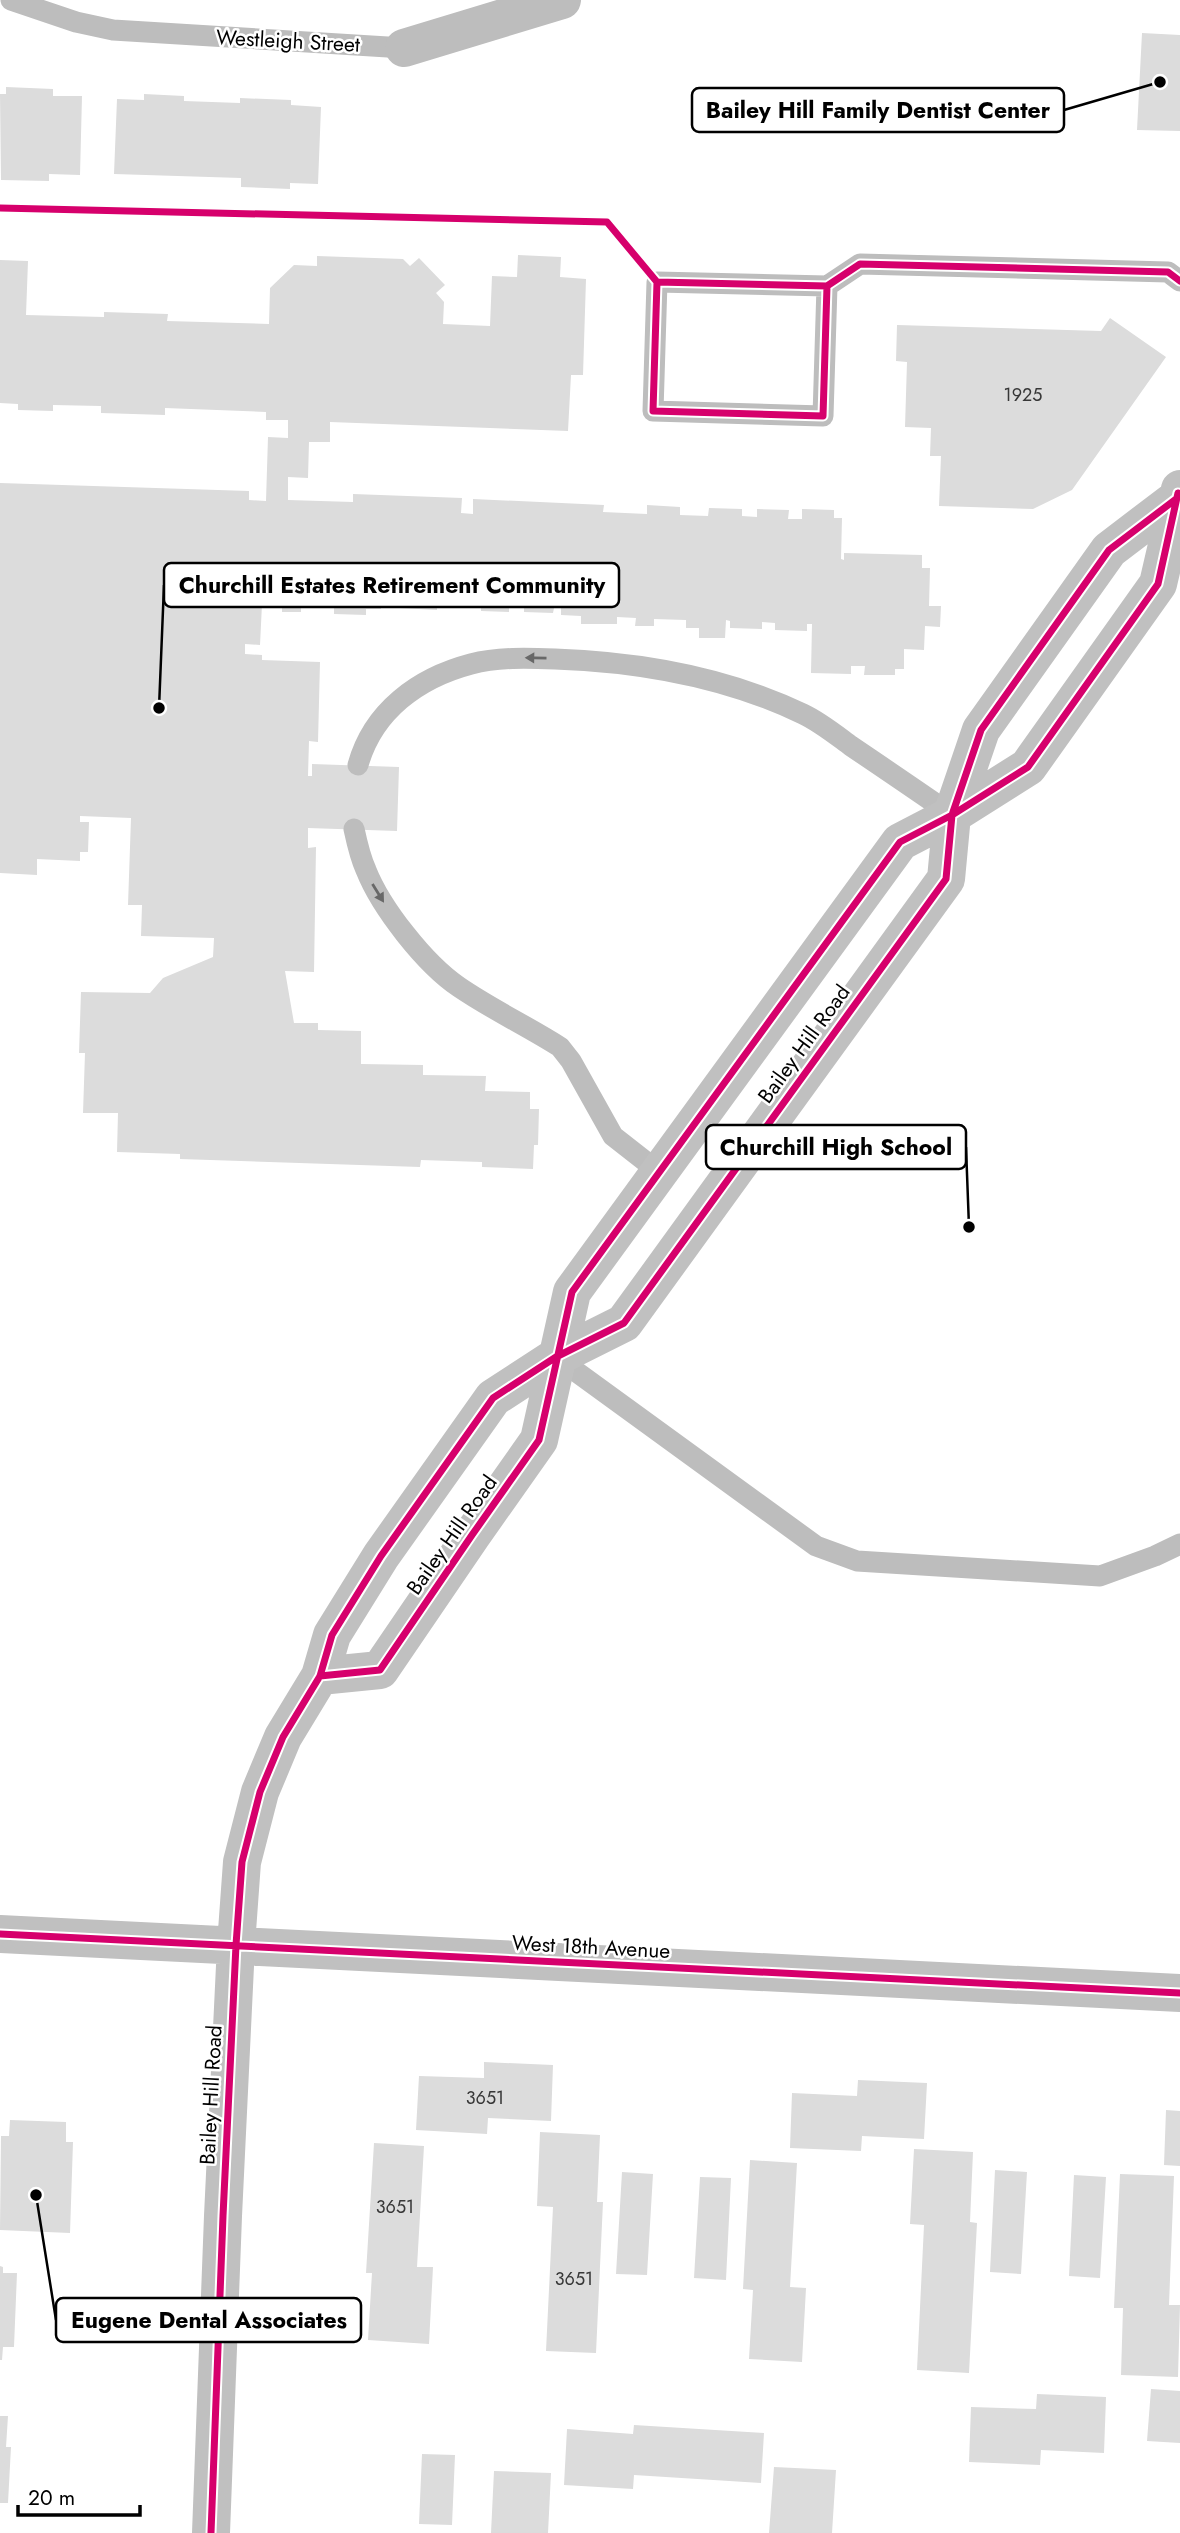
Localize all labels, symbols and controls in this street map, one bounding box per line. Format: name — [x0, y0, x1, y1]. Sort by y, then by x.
street label: Westleigh Street — [215, 22, 361, 60]
callout: Bailey Hill Family Dentist Center — [692, 88, 1064, 132]
text: Bailey Hill Family Dentist Center — [706, 93, 1051, 127]
house number: 1925 — [1004, 382, 1042, 408]
callout: Churchill Estates Retirement Community — [164, 563, 619, 607]
text: Churchill Estates Retirement Community — [179, 568, 606, 602]
one-way arrow — [525, 653, 547, 664]
one-way arrow — [372, 883, 384, 902]
street label: Bailey Hill Road — [751, 979, 857, 1109]
callout: Churchill High School — [706, 1125, 966, 1169]
text: Churchill High School — [720, 1130, 952, 1164]
street label: Bailey Hill Road — [400, 1469, 504, 1601]
street label: West 18th Avenue — [511, 1928, 671, 1966]
street label: Bailey Hill Road — [192, 2024, 230, 2166]
house number: 3651 — [466, 2085, 504, 2111]
house number: 3651 — [376, 2194, 414, 2220]
house number: 3651 — [555, 2266, 593, 2292]
callout: Eugene Dental Associates — [56, 2298, 361, 2342]
text: Eugene Dental Associates — [71, 2303, 347, 2337]
scale bar — [18, 2474, 140, 2518]
text: 20 m — [28, 2483, 75, 2513]

